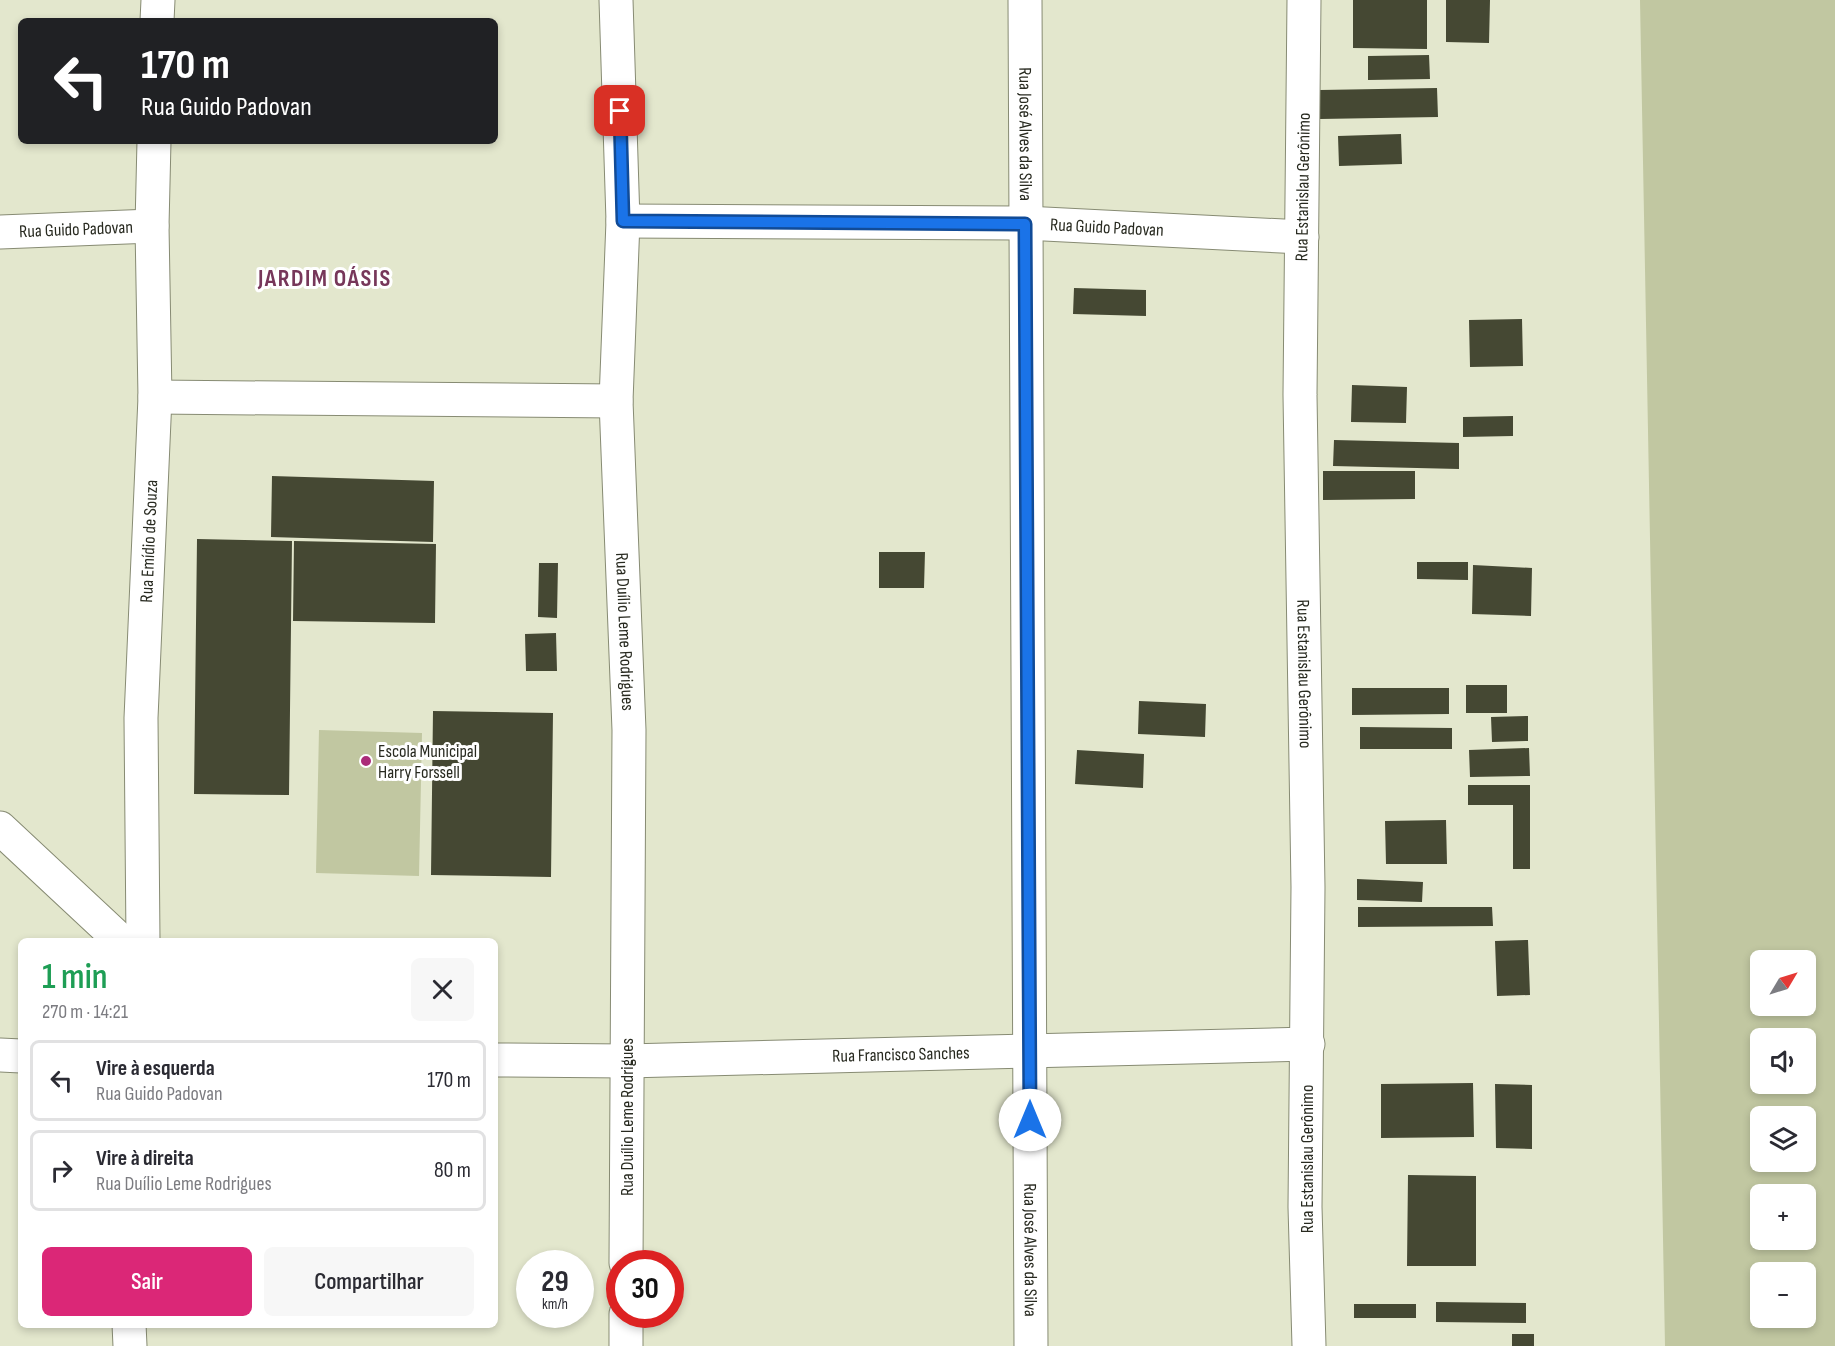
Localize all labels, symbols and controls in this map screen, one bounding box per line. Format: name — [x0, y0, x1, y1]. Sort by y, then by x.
text: 170 m — [141, 40, 230, 91]
icon: left — [42, 42, 120, 120]
street label: Rua José Alves da Silva — [1015, 67, 1036, 201]
pin — [594, 85, 645, 136]
text: Rua Guido Padovan — [141, 91, 312, 123]
icon: arrive — [603, 94, 636, 127]
street label: Rua Estanislau Gerônimo — [1291, 112, 1315, 262]
street label: Rua Guido Padovan — [1049, 214, 1164, 241]
street label: Rua Guido Padovan — [19, 216, 133, 242]
district label: JARDIM OÁSIS — [257, 264, 392, 293]
street label: Rua Emídio de Souza — [136, 479, 162, 603]
street label: Rua Duílio Leme Rodrigues — [611, 552, 639, 711]
street label: Rua Estanislau Gerônimo — [1293, 599, 1316, 749]
place label: Escola Municipal Harry Forssell — [378, 741, 477, 783]
marker: Escola Municipal Harry Forssell — [359, 754, 373, 768]
north arrow — [1750, 950, 1816, 1016]
map controls — [1750, 950, 1816, 1328]
text: 1 min — [42, 956, 107, 999]
button: close — [411, 958, 474, 1021]
text: 270 m · 14:21 — [42, 1000, 128, 1024]
button: sound — [1750, 1028, 1816, 1094]
street label: Rua Duílio Leme Rodrigues — [617, 1038, 638, 1196]
street label: Rua Francisco Sanches — [832, 1042, 970, 1066]
text: Vire à esquerda — [96, 1055, 215, 1082]
icon: left — [45, 1064, 78, 1097]
text: 170 m — [427, 1067, 471, 1094]
text: Rua Guido Padovan — [96, 1082, 222, 1106]
street label: Rua Estanislau Gerônimo — [1297, 1085, 1318, 1233]
position arrow — [998, 1088, 1062, 1152]
button: layers — [1750, 1106, 1816, 1172]
text: Vire à direita — [96, 1145, 194, 1172]
icon: right — [45, 1154, 78, 1187]
text: 80 m — [434, 1157, 471, 1184]
text: Rua Duílio Leme Rodrigues — [96, 1172, 272, 1196]
street label: Rua José Alves da Silva — [1020, 1183, 1041, 1317]
button: + — [1750, 1184, 1816, 1250]
button: Sair — [42, 1247, 252, 1316]
button: Compartilhar — [264, 1247, 474, 1316]
speed limit sign: 30 — [606, 1250, 684, 1328]
button: − — [1750, 1262, 1816, 1328]
text: 29 — [541, 1264, 569, 1300]
text: km/h — [542, 1295, 568, 1314]

